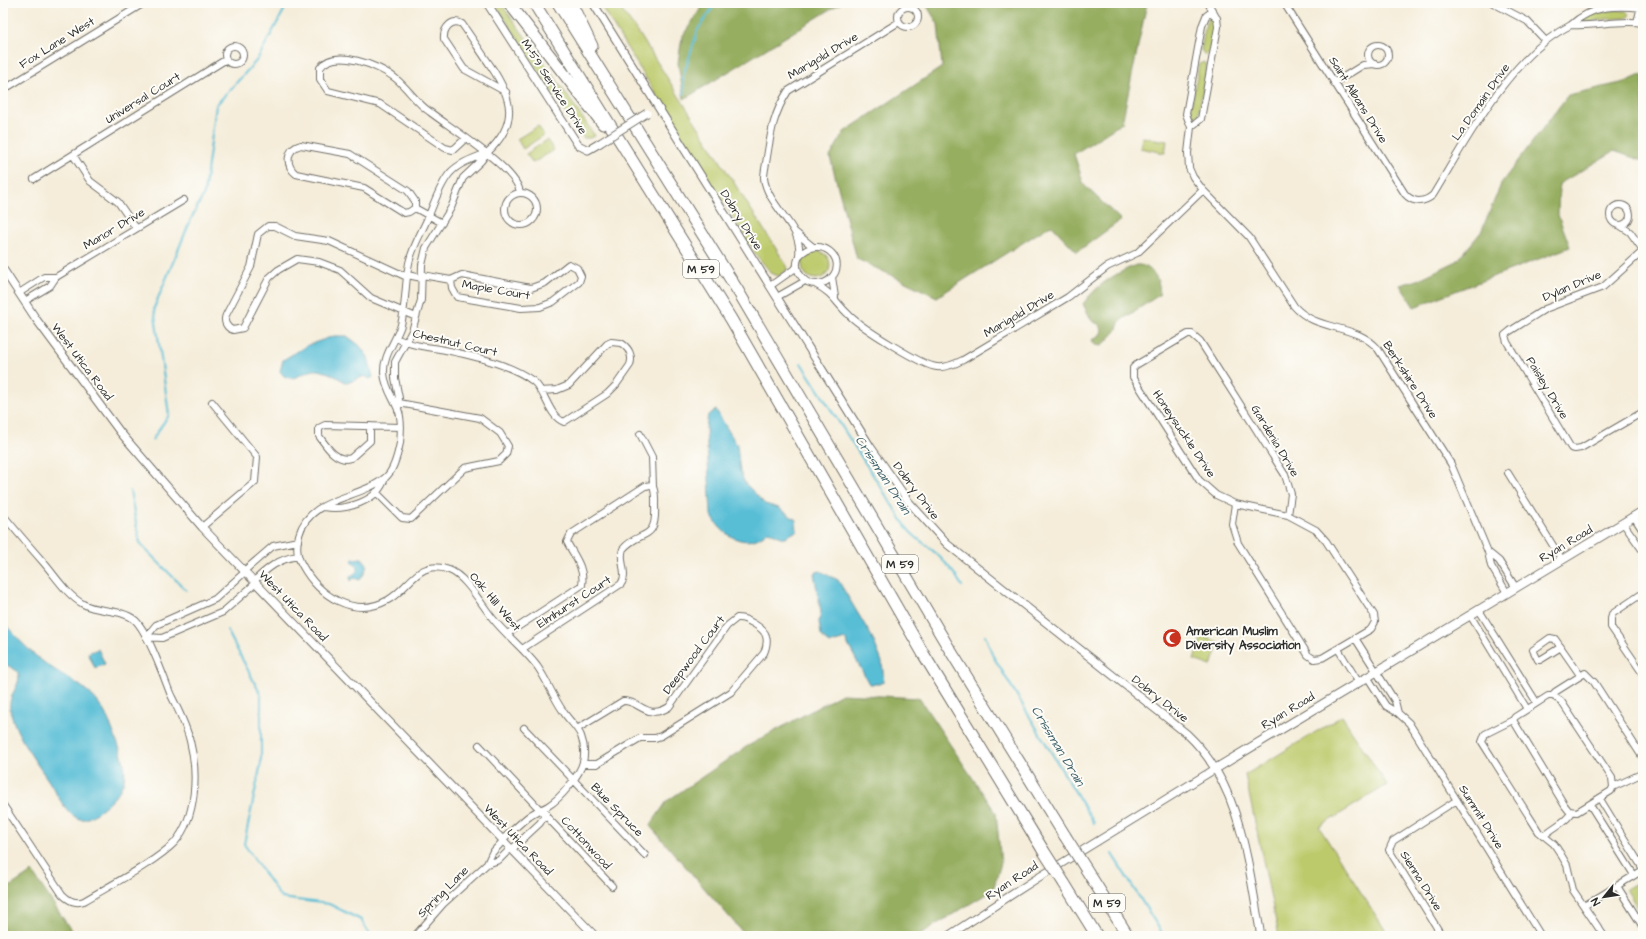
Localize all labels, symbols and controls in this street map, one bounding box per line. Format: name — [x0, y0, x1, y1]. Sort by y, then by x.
street label: Fox Lane West — [16, 13, 98, 73]
street label: Marigold Drive — [785, 28, 862, 85]
street label: M-59 Service Drive — [517, 36, 591, 138]
street label: Saint Albans Drive — [1324, 53, 1392, 147]
street label: La Domain Drive — [1448, 60, 1514, 144]
street label: Universal Court — [102, 68, 184, 128]
street label: Dobry Drive — [715, 187, 767, 254]
street label: Manor Drive — [80, 204, 148, 254]
road number: M 59 — [683, 260, 719, 278]
street label: Dylan Drive — [1540, 266, 1605, 307]
street label: Maple Court — [461, 276, 531, 304]
street label: Marigold Drive — [981, 286, 1058, 343]
street label: West Utica Road — [47, 320, 117, 404]
street label: Chestnut Court — [411, 325, 499, 361]
street label: Berkshire Drive — [1378, 338, 1442, 423]
street label: Paisley Drive — [1521, 353, 1573, 423]
street label: Honeysuckle Drive — [1148, 387, 1220, 482]
street label: Gardenia Drive — [1247, 402, 1303, 481]
water label: Crissman Drain — [851, 432, 916, 519]
street label: Dobry Drive — [888, 459, 944, 524]
street label: Ryan Road — [1536, 521, 1596, 567]
road number: M 59 — [882, 555, 918, 573]
street label: West Utica Road — [255, 567, 331, 645]
street label: Oak Hill West — [465, 569, 525, 635]
street label: Elmhurst Court — [534, 572, 615, 632]
street label: Deepwood Court — [659, 612, 729, 698]
place label: American Muslim Diversity Association — [1186, 623, 1300, 655]
mosque icon: American Muslim Diversity Association — [1161, 627, 1183, 649]
street label: Dobry Drive — [1127, 671, 1193, 728]
street label: Ryan Road — [1258, 688, 1318, 734]
water label: Crissman Drain — [1027, 703, 1090, 791]
street label: Blue Spruce — [587, 779, 647, 841]
street label: Summit Drive — [1454, 782, 1508, 853]
street label: West Utica Road — [480, 801, 556, 879]
street label: Cottonwood — [557, 813, 615, 873]
street label: Sienna Drive — [1396, 848, 1446, 915]
street label: Ryan Road — [982, 858, 1042, 905]
street label: Spring Lane — [413, 862, 474, 922]
north arrow — [1584, 877, 1624, 917]
road number: M 59 — [1089, 894, 1125, 912]
text: N — [1588, 895, 1604, 908]

